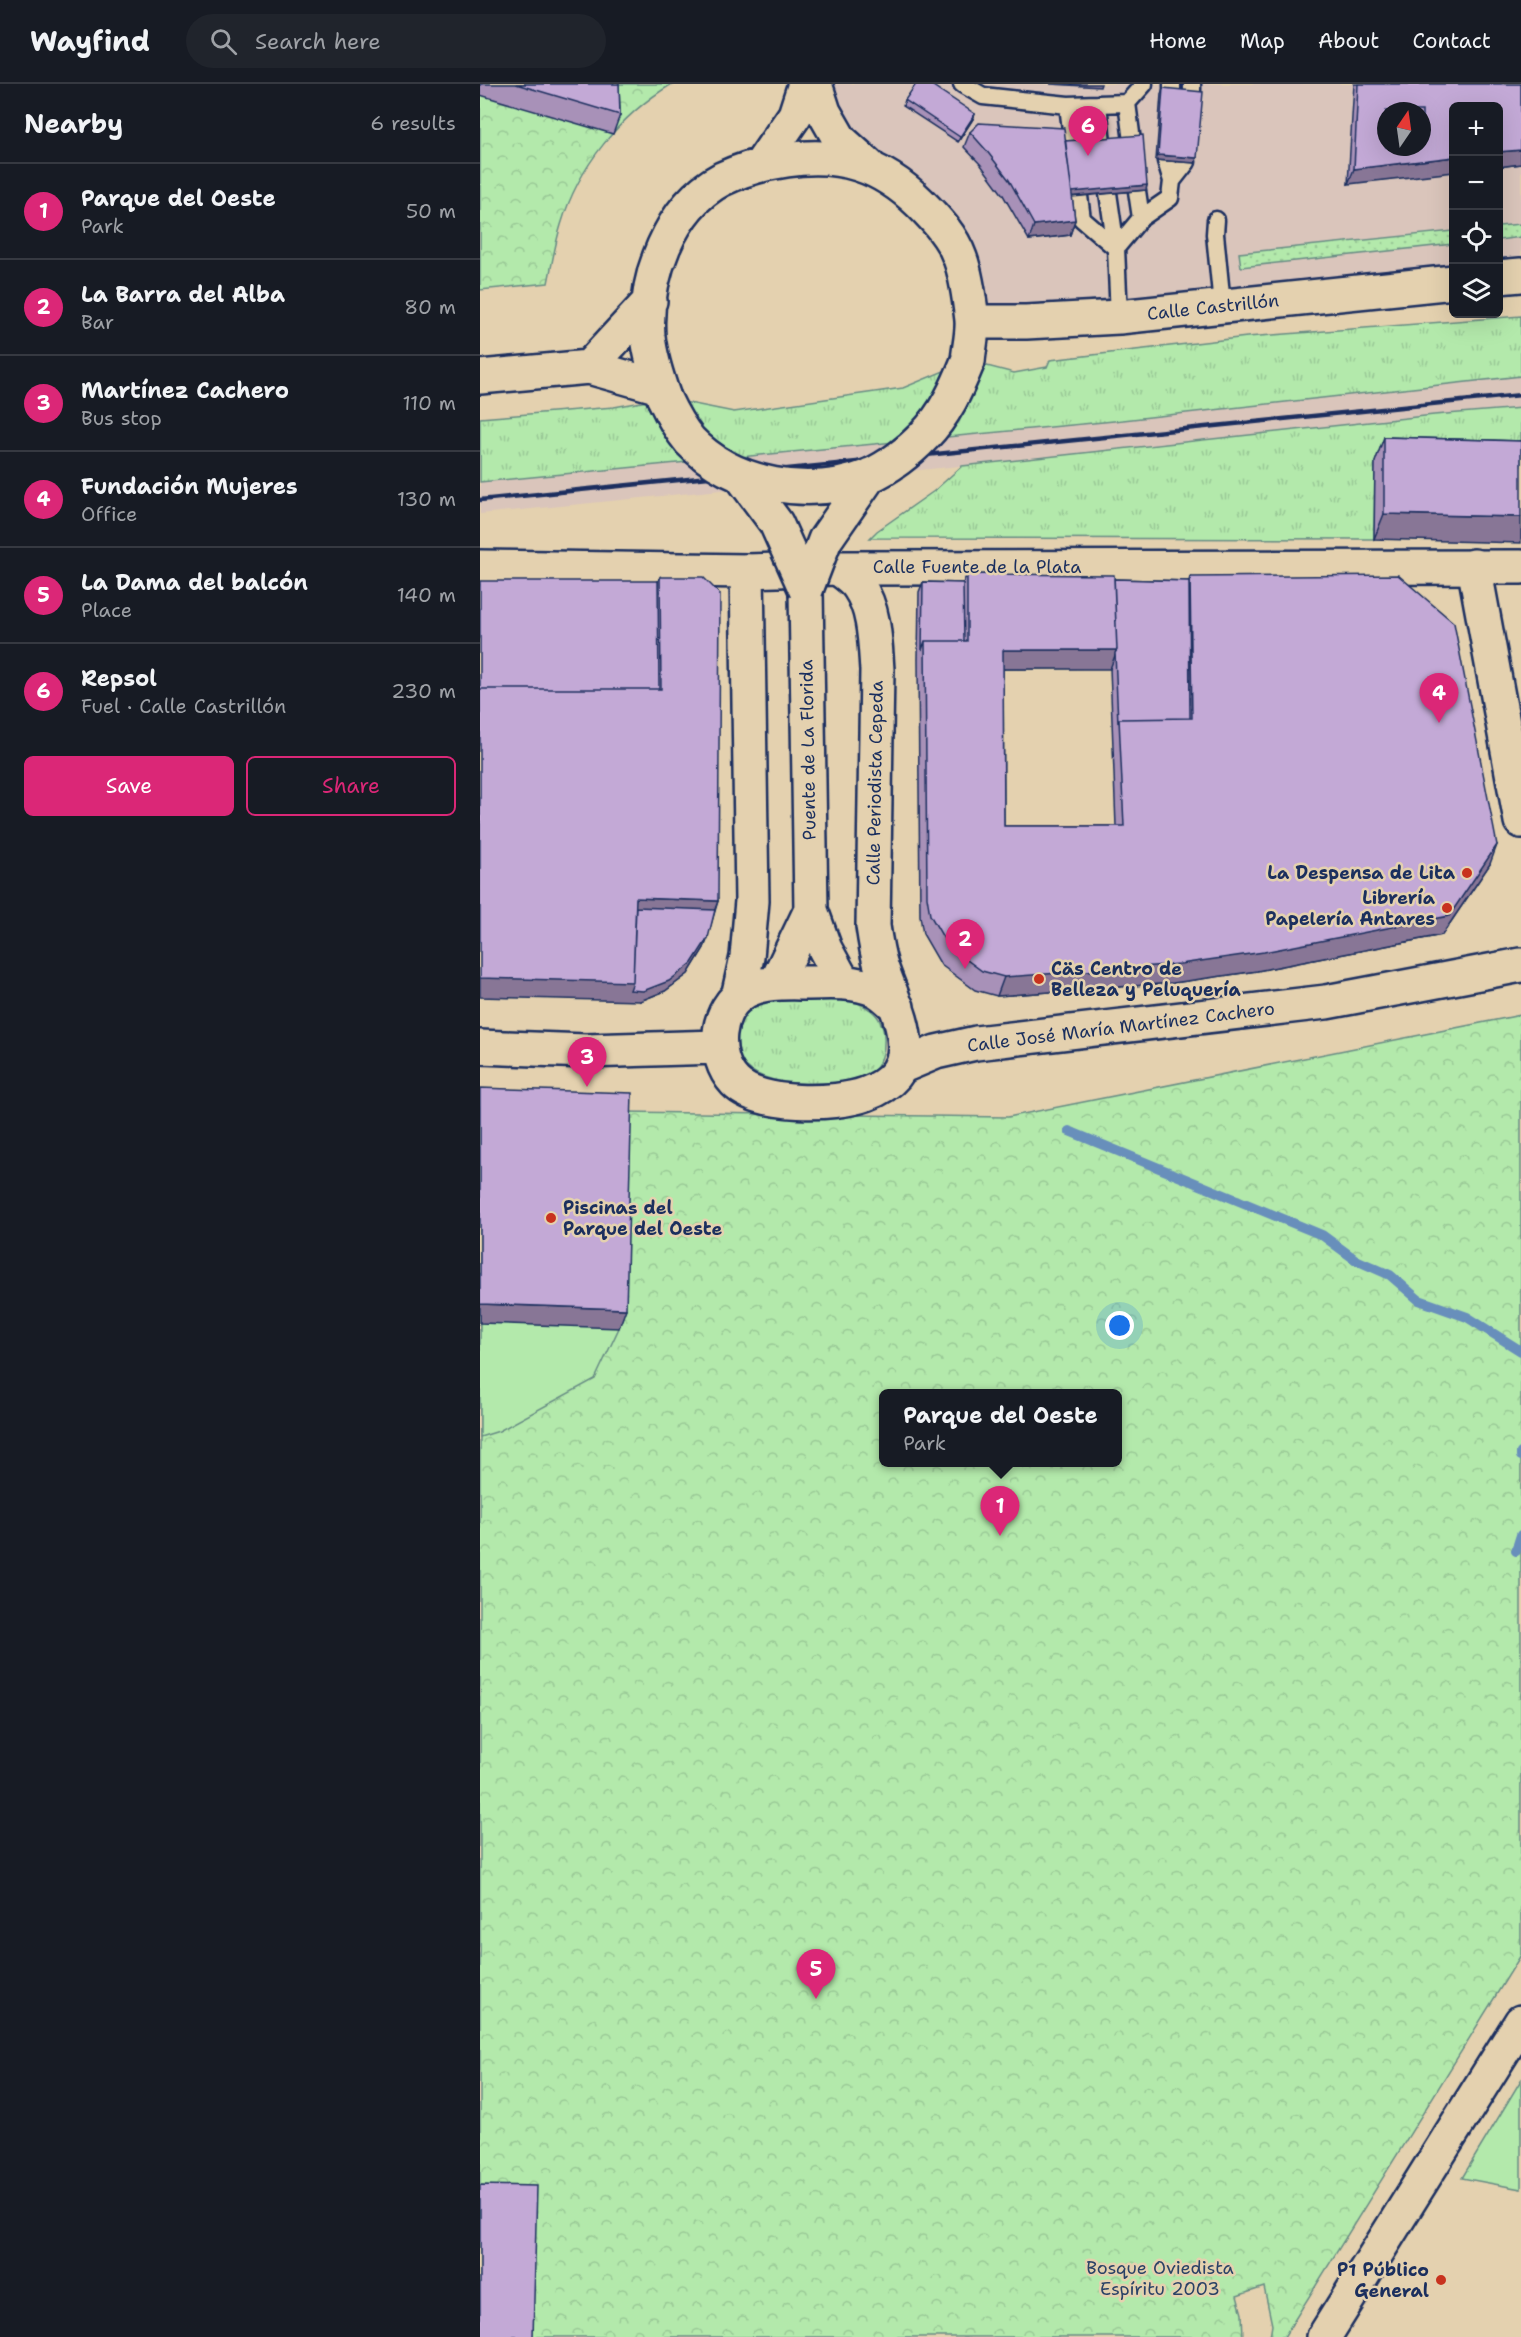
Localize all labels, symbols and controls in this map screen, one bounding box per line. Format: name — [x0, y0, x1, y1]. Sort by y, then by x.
search box — [186, 14, 606, 68]
text: Wayfind — [30, 22, 150, 60]
icon: search — [207, 25, 240, 58]
text: Search here — [255, 27, 381, 56]
text: Home — [1149, 27, 1207, 55]
text: Map — [1240, 27, 1285, 55]
text: About — [1318, 27, 1379, 55]
text: Contact — [1412, 27, 1491, 55]
north arrow — [1377, 102, 1431, 156]
map controls — [1449, 102, 1503, 318]
button: + — [1449, 102, 1503, 156]
text: Nearby — [24, 106, 123, 141]
pin: 6 — [1068, 106, 1108, 156]
text: 6 results — [370, 110, 456, 136]
button: − — [1449, 156, 1503, 210]
text: Parque del Oeste — [81, 184, 276, 213]
text: 1 — [39, 198, 48, 224]
text: 50 m — [406, 198, 456, 224]
button: locate — [1449, 210, 1503, 264]
text: Park — [81, 213, 124, 239]
button: layers — [1449, 264, 1503, 318]
text: La Barra del Alba — [81, 280, 285, 309]
street label: Calle Castrillón — [1146, 288, 1280, 326]
text: 2 — [37, 294, 51, 320]
text: 80 m — [404, 294, 456, 320]
text: Bar — [81, 309, 114, 335]
text: Martínez Cachero — [81, 376, 289, 405]
text: 3 — [37, 390, 51, 416]
text: 110 m — [402, 390, 456, 416]
text: Bus stop — [81, 405, 162, 431]
text: Fundación Mujeres — [81, 472, 298, 501]
text: 4 — [37, 486, 51, 512]
text: 130 m — [397, 486, 456, 512]
text: Office — [81, 501, 137, 527]
street label: Calle Fuente de la Plata — [873, 555, 1081, 579]
text: La Dama del balcón — [81, 568, 308, 597]
text: 5 — [37, 582, 50, 608]
text: 140 m — [397, 582, 456, 608]
text: Place — [81, 597, 132, 623]
street label: Puente de La Florida — [794, 660, 822, 840]
text: Repsol — [81, 664, 157, 693]
pin: 4 — [1420, 674, 1458, 723]
text: 6 — [37, 678, 51, 704]
text: 230 m — [391, 678, 456, 704]
street label: Calle Periodista Cepeda — [861, 680, 889, 886]
text: Fuel · Calle Castrillón — [81, 693, 286, 719]
button: Save — [24, 756, 234, 816]
button: Share — [246, 756, 456, 816]
place label: La Despensa de Lita — [1267, 861, 1456, 885]
marker: La Despensa de Lita — [1460, 866, 1474, 880]
place label: Librería Papelería Antares — [1265, 886, 1436, 931]
marker: Librería Papelería Antares — [1440, 901, 1454, 915]
pin: 2 — [946, 920, 984, 969]
place label: Cäs Centro de Belleza y Peluquería — [1051, 957, 1241, 1002]
marker: Cäs Centro de Belleza y Peluquería — [1032, 972, 1046, 986]
street label: Calle José María Martínez Cachero — [966, 996, 1276, 1058]
pin: 3 — [568, 1038, 606, 1087]
place label: Piscinas del Parque del Oeste — [563, 1196, 722, 1241]
marker: Piscinas del Parque del Oeste — [544, 1211, 558, 1225]
your location — [1105, 1311, 1134, 1340]
popup — [879, 1389, 1122, 1467]
text: Parque del Oeste — [903, 1401, 1098, 1430]
text: Park — [903, 1430, 946, 1456]
pin: 1 — [980, 1486, 1020, 1536]
pin: 5 — [796, 1950, 836, 1999]
park label: Bosque Oviedista Espíritu 2003 — [1086, 2256, 1234, 2301]
place label: P1 Público General — [1337, 2258, 1429, 2303]
marker: P1 Público General — [1434, 2273, 1448, 2287]

